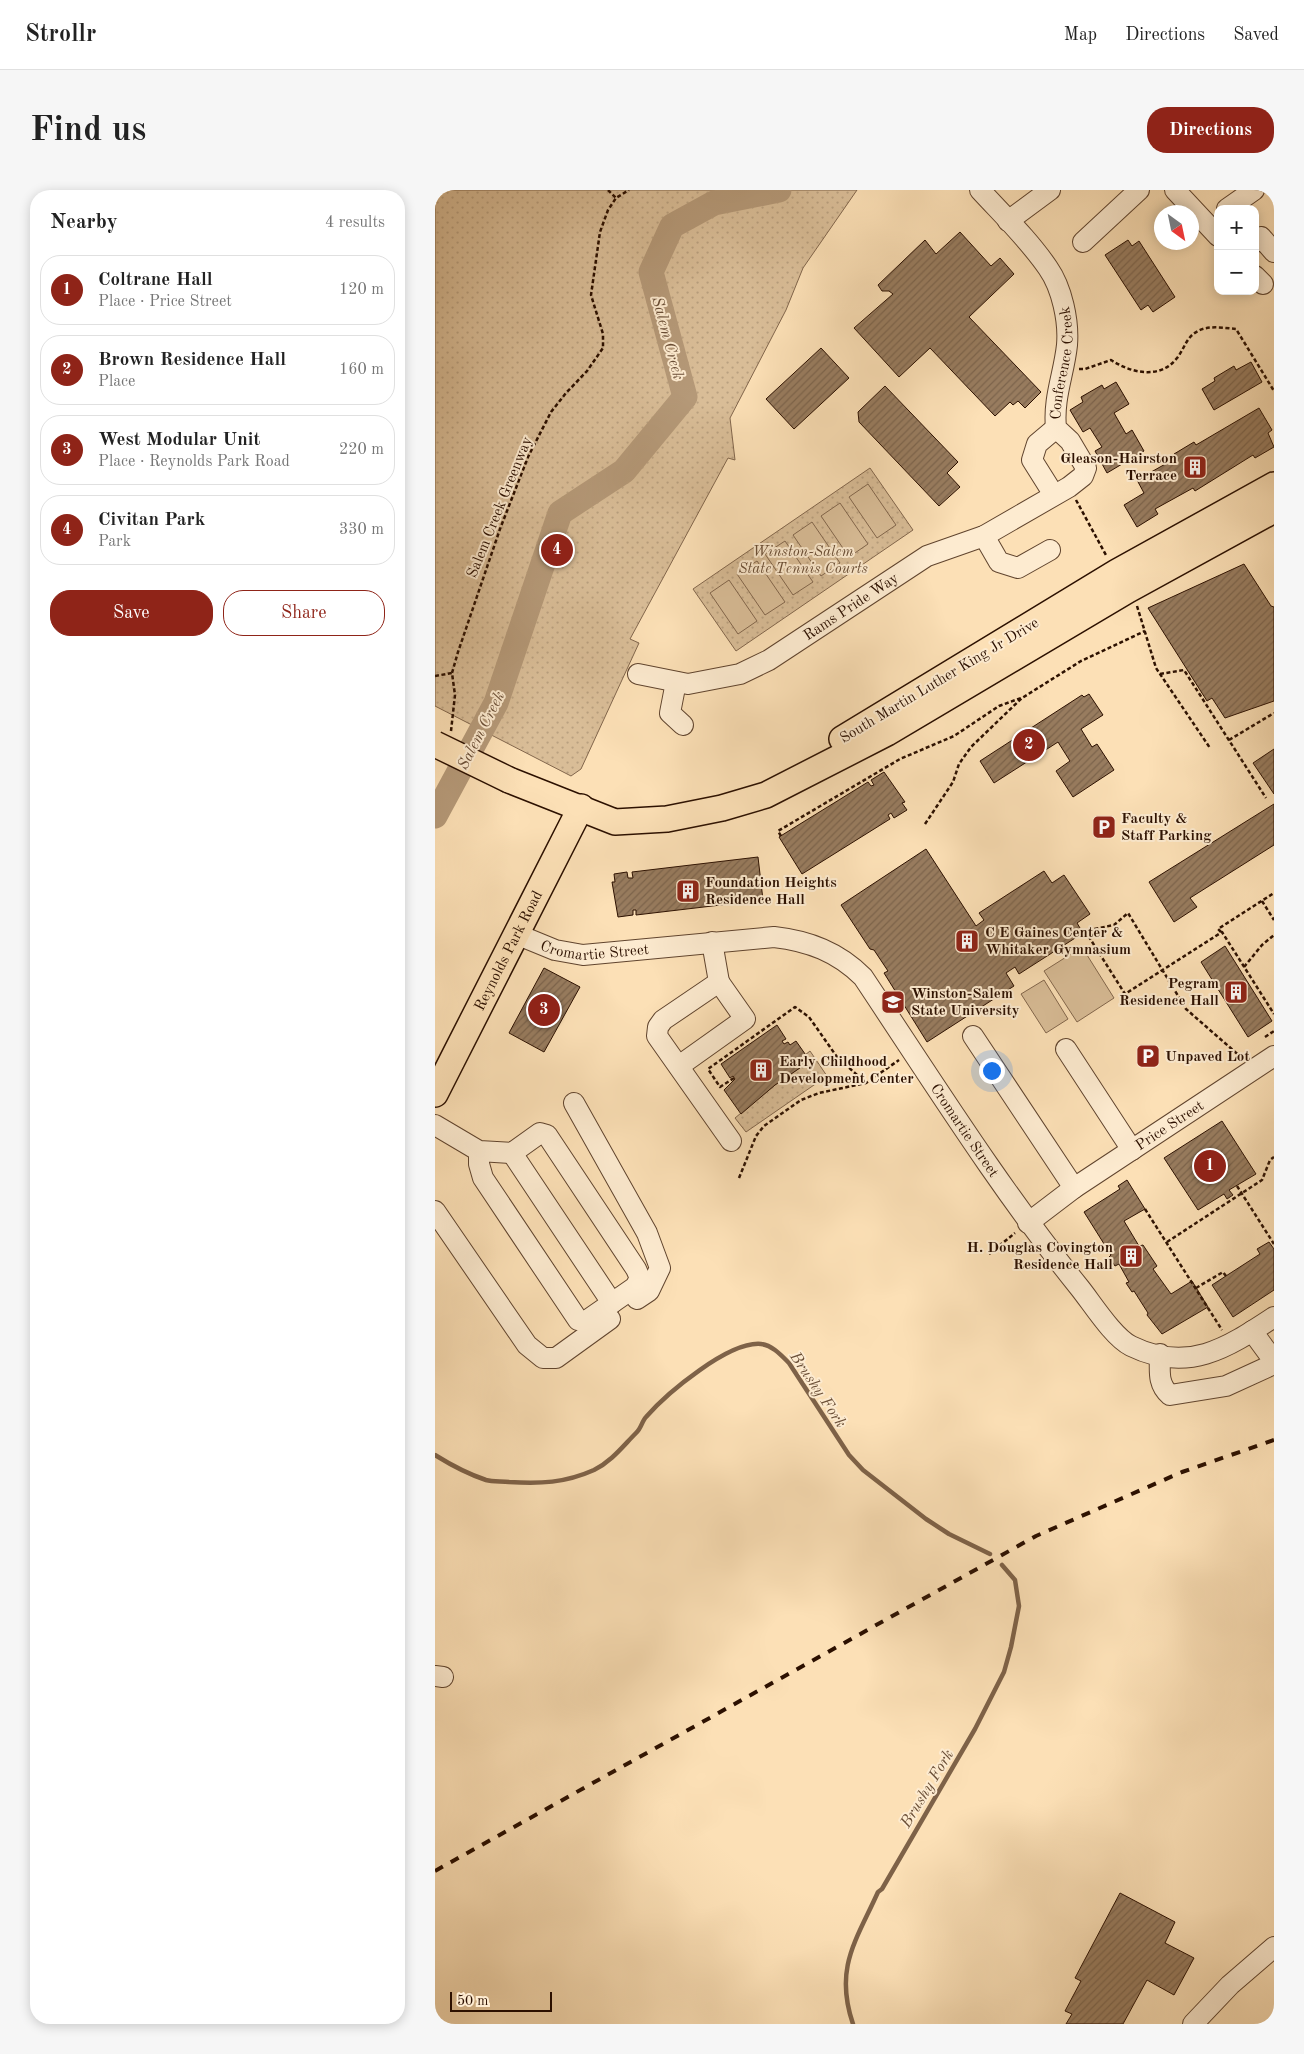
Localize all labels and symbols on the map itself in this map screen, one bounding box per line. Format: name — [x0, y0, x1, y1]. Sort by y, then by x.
north arrow — [1154, 205, 1199, 250]
water label: Salem Creek — [648, 295, 686, 382]
street label: Conference Creek — [1049, 305, 1076, 420]
street label: Salem Creek Greenway — [465, 435, 536, 580]
place label: Gleason-Hairston Terrace — [1060, 452, 1177, 484]
building icon: Gleason-Hairston Terrace — [1182, 454, 1208, 480]
pin: 4 — [541, 531, 573, 569]
park label: Winston-Salem State Tennis Courts — [738, 545, 868, 577]
street label: Rams Pride Way — [801, 571, 902, 644]
street label: South Martin Luther King Jr Drive — [838, 616, 1042, 747]
water label: Salem Creek — [455, 689, 508, 773]
pin: 2 — [1013, 726, 1045, 764]
place label: Faculty & Staff Parking — [1121, 812, 1212, 844]
parking icon: Faculty & Staff Parking — [1091, 814, 1117, 840]
place label: Foundation Heights Residence Hall — [705, 876, 837, 908]
building icon: Foundation Heights Residence Hall — [675, 878, 701, 904]
street label: Reynolds Park Road — [473, 889, 546, 1014]
place label: C E Gaines Center & Whitaker Gymnasium — [985, 926, 1131, 958]
building icon: C E Gaines Center & Whitaker Gymnasium — [954, 928, 980, 954]
street label: Cromartie Street — [538, 939, 650, 964]
place label: Pegram Residence Hall — [1119, 977, 1219, 1009]
building icon: Pegram Residence Hall — [1223, 979, 1249, 1005]
place label: Winston-Salem State University — [911, 987, 1020, 1019]
school or university icon: Winston-Salem State University — [880, 989, 906, 1015]
pin: 3 — [528, 991, 560, 1029]
parking icon: Unpaved Lot — [1135, 1043, 1161, 1069]
place label: Unpaved Lot — [1165, 1050, 1250, 1065]
place label: Early Childhood Development Center — [779, 1055, 914, 1087]
building icon: Early Childhood Development Center — [748, 1057, 774, 1083]
your location — [979, 1058, 1005, 1084]
street label: Cromartie Street — [927, 1082, 1001, 1181]
street label: Price Street — [1134, 1099, 1207, 1154]
pin: 1 — [1194, 1147, 1226, 1185]
place label: H. Douglas Covington Residence Hall — [967, 1241, 1113, 1273]
building icon: H. Douglas Covington Residence Hall — [1118, 1243, 1144, 1269]
water label: Brushy Fork — [786, 1348, 849, 1431]
water label: Brushy Fork — [898, 1747, 957, 1832]
scale bar — [450, 1989, 553, 2012]

